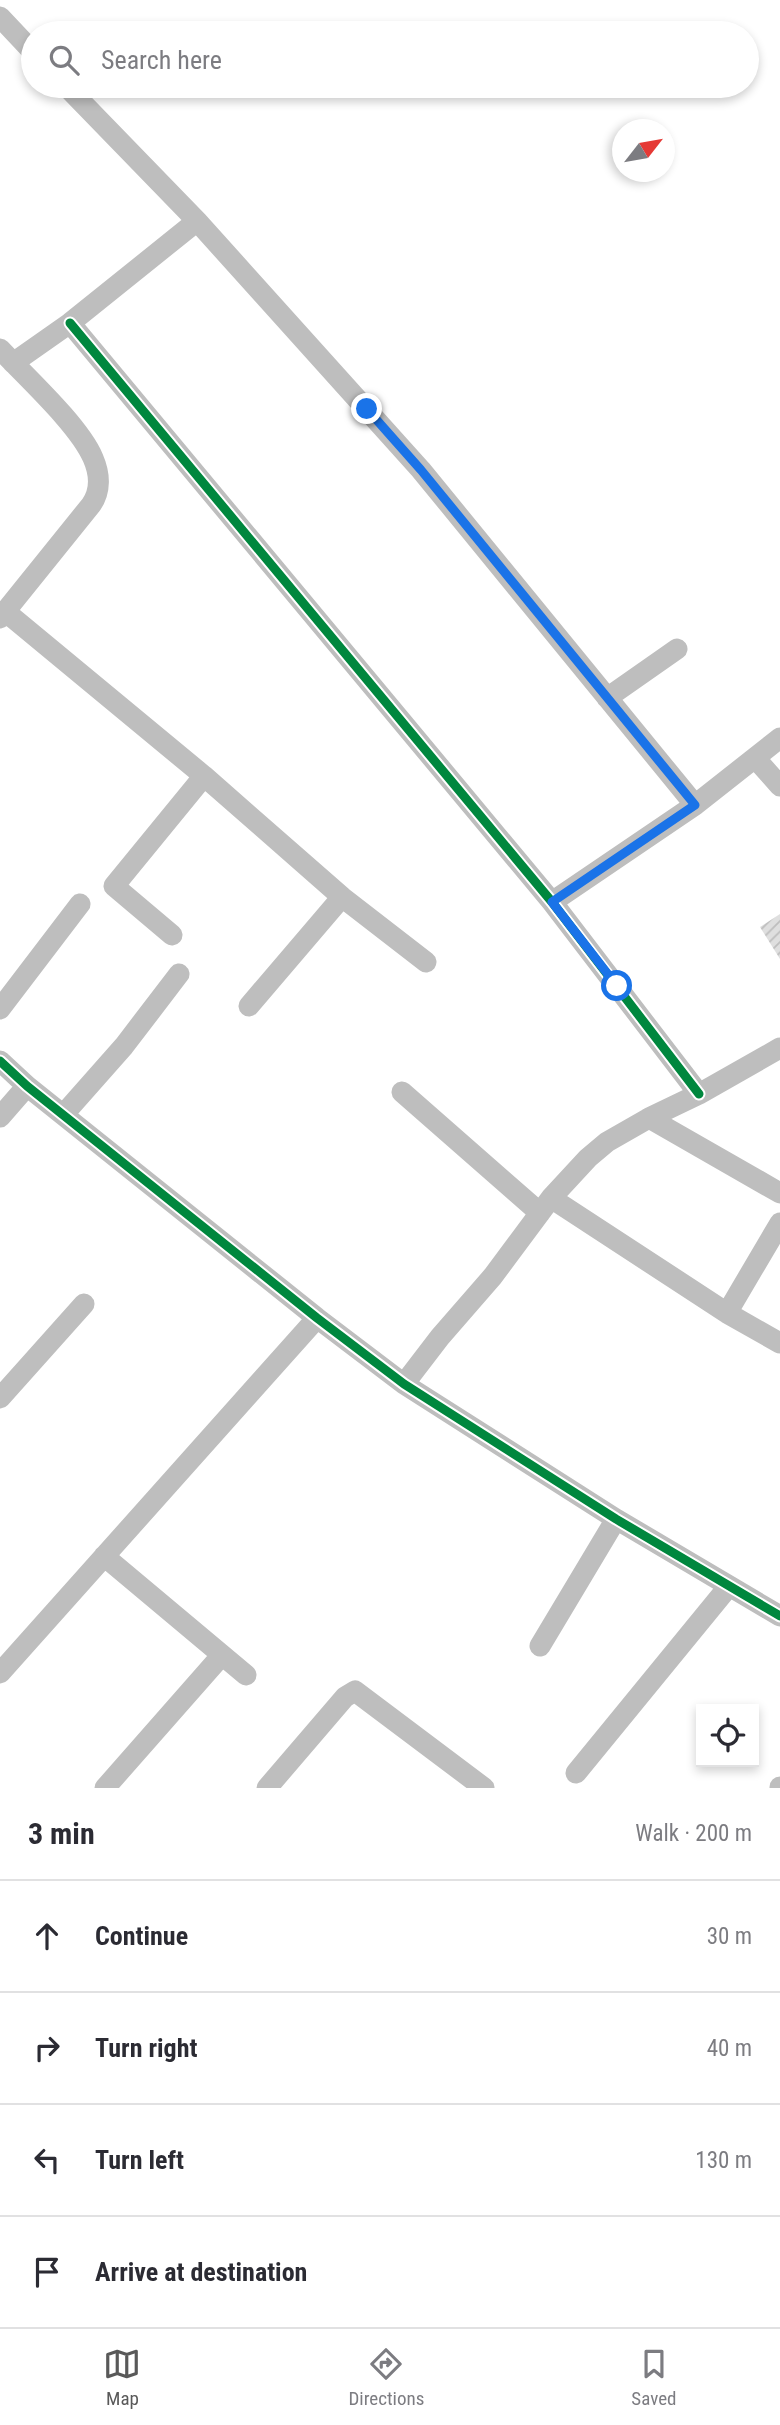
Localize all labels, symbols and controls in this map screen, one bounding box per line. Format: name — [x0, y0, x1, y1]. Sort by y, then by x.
search box — [21, 21, 759, 98]
icon: search — [45, 41, 83, 79]
text: Search here — [101, 45, 222, 75]
north arrow — [612, 119, 675, 182]
route end — [351, 393, 382, 424]
route start — [601, 970, 632, 1001]
map controls — [696, 1704, 759, 1767]
button: locate — [696, 1704, 759, 1767]
text: 3 min — [28, 1816, 95, 1851]
text: Walk · 200 m — [635, 1820, 752, 1847]
icon: ahead — [28, 1917, 66, 1955]
text: Continue — [95, 1921, 188, 1951]
text: 30 m — [707, 1923, 752, 1950]
icon: right — [28, 2029, 66, 2067]
text: Turn right — [95, 2033, 197, 2063]
text: 40 m — [707, 2035, 752, 2062]
icon: left — [28, 2141, 66, 2179]
text: Turn left — [95, 2145, 184, 2175]
text: 130 m — [695, 2147, 752, 2174]
icon: arrive — [28, 2253, 66, 2291]
text: Arrive at destination — [95, 2257, 307, 2287]
tab: Map — [103, 2345, 141, 2410]
tab: Directions — [348, 2345, 424, 2410]
tab: Saved — [631, 2345, 677, 2410]

